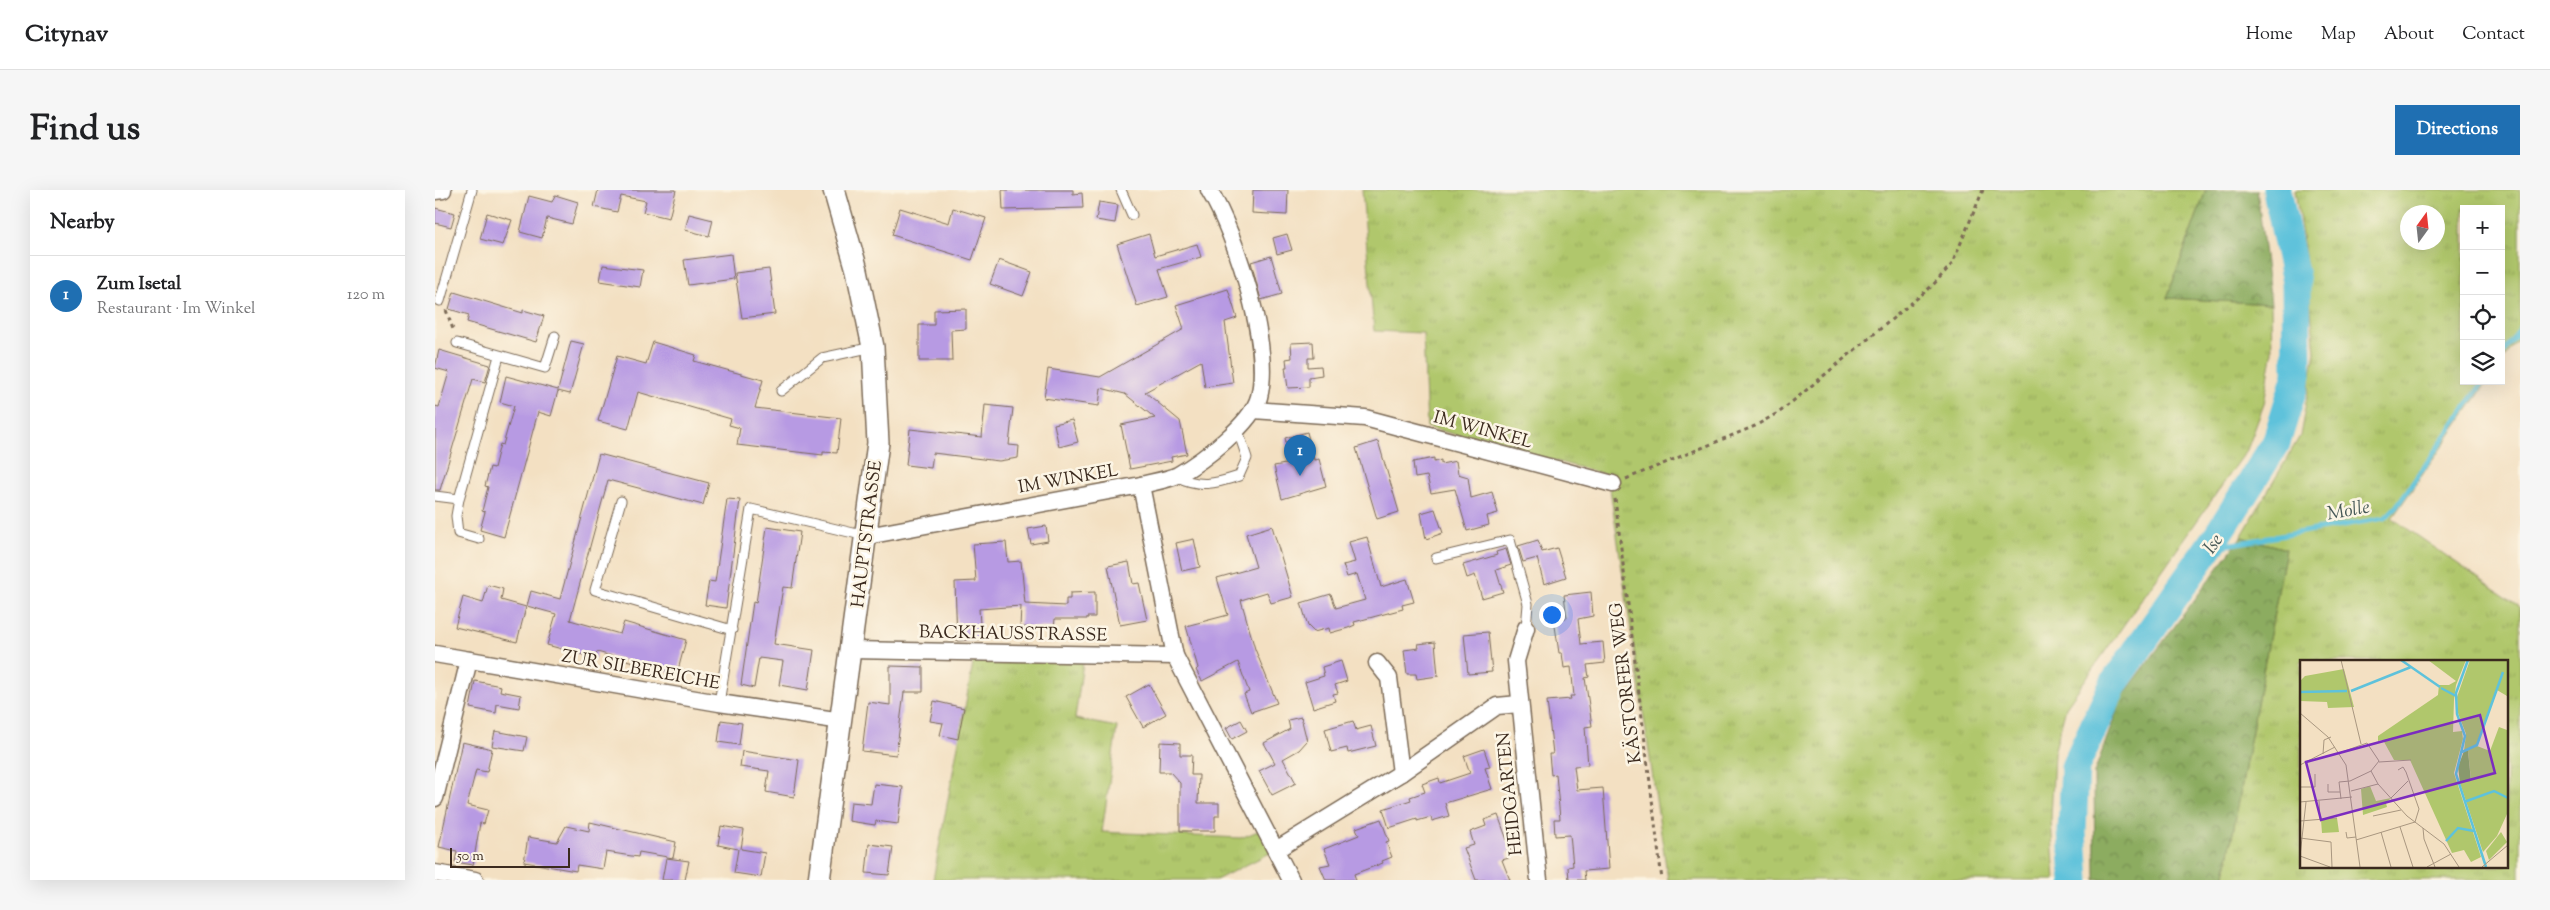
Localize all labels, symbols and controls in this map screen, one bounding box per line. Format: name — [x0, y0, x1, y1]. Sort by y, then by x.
text: Citynav — [25, 18, 108, 52]
text: Home — [2246, 22, 2293, 48]
text: Map — [2321, 22, 2356, 48]
text: About — [2384, 22, 2434, 48]
text: Contact — [2462, 22, 2525, 48]
text: Find us — [30, 105, 140, 156]
button: Directions — [2395, 105, 2520, 155]
north arrow — [2400, 205, 2445, 250]
map controls — [2460, 205, 2505, 385]
button: + — [2460, 205, 2505, 250]
text: Nearby — [50, 208, 115, 238]
button: − — [2460, 250, 2505, 295]
text: Zum Isetal — [97, 271, 181, 298]
text: 1 — [63, 284, 69, 307]
text: 120 m — [347, 284, 385, 307]
button: locate — [2460, 295, 2505, 340]
text: Restaurant · Im Winkel — [97, 298, 256, 321]
button: layers — [2460, 340, 2505, 385]
street label: IM WINKEL — [1430, 405, 1535, 457]
pin: 1 — [1284, 435, 1316, 476]
street label: IM WINKEL — [1016, 458, 1121, 502]
street label: HAUPTSTRASSE — [846, 459, 890, 609]
water label: Molle — [2325, 494, 2372, 529]
water label: Ise — [2198, 529, 2231, 560]
street label: KÄSTORFER WEG — [1604, 600, 1650, 765]
your location — [1539, 602, 1565, 628]
street label: BACKHAUSSTRASSE — [919, 620, 1107, 650]
street label: ZUR SILBEREICHE — [559, 644, 722, 698]
inset map — [2300, 660, 2507, 868]
street label: HEIDGARTEN — [1492, 731, 1530, 857]
scale bar — [450, 845, 570, 868]
text: 50 m — [457, 847, 484, 867]

